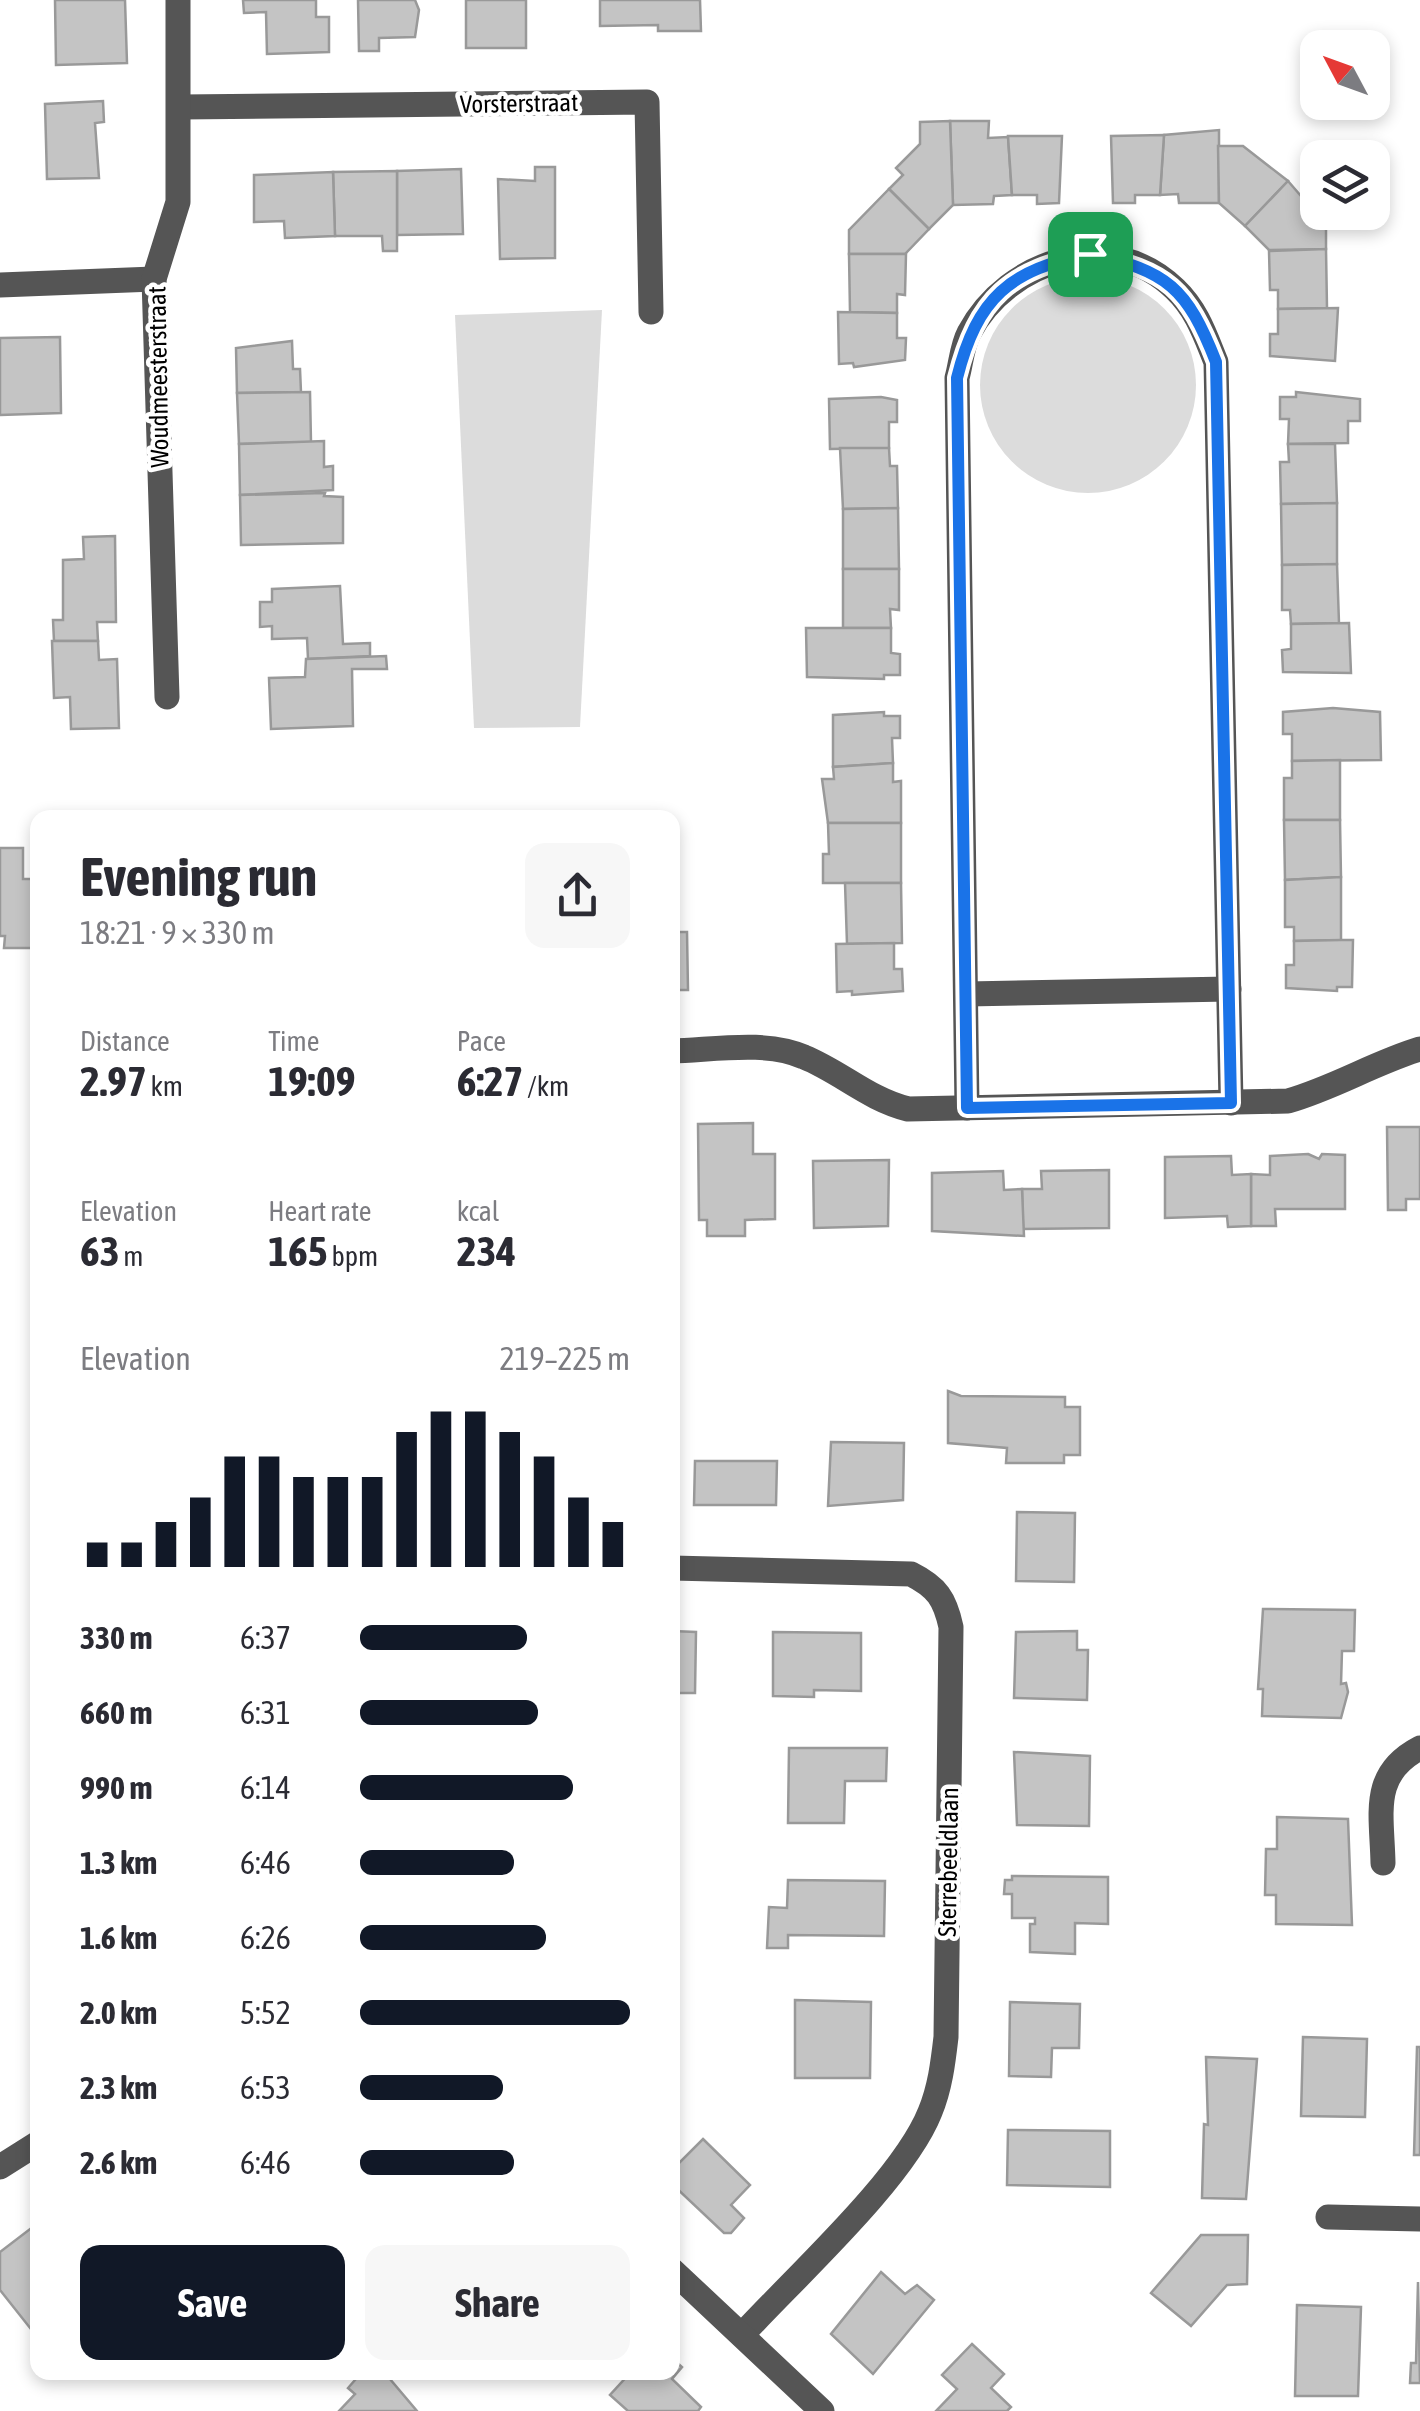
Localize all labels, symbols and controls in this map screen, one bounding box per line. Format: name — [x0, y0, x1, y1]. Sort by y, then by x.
north arrow — [1300, 30, 1390, 120]
map controls — [1300, 30, 1390, 230]
street label: Vorsterstraat — [460, 88, 578, 118]
button: layers — [1300, 140, 1390, 230]
pin — [1048, 212, 1133, 297]
icon: arrive — [1063, 227, 1118, 282]
street label: Woudmeesterstraat — [142, 286, 174, 468]
button: share — [525, 843, 630, 948]
text: Evening run — [80, 845, 317, 908]
text: 18:21 · 9 × 330 m — [80, 914, 274, 951]
text: Distance — [80, 1025, 170, 1057]
text: Time — [268, 1025, 319, 1057]
text: Pace — [457, 1025, 506, 1057]
text: 2.97 — [80, 1057, 147, 1105]
text: 19:09 — [268, 1057, 356, 1105]
text: 6:27 — [457, 1057, 523, 1105]
text: km — [147, 1070, 183, 1102]
text: /km — [523, 1070, 569, 1102]
text: Elevation — [80, 1195, 177, 1227]
text: Heart rate — [268, 1195, 371, 1227]
text: kcal — [457, 1195, 499, 1227]
text: 63 — [80, 1227, 119, 1275]
text: 165 — [268, 1227, 328, 1275]
text: 234 — [457, 1227, 516, 1275]
text: m — [119, 1240, 143, 1272]
text: bpm — [328, 1240, 378, 1272]
text: Elevation — [80, 1340, 191, 1377]
text: 219–225 m — [500, 1340, 630, 1377]
text: 330 m — [80, 1619, 153, 1656]
text: 6:37 — [240, 1619, 291, 1656]
text: 660 m — [80, 1694, 153, 1731]
text: 6:31 — [240, 1694, 291, 1731]
text: 990 m — [80, 1769, 153, 1806]
text: 6:14 — [240, 1769, 291, 1806]
street label: Sterrebeeldlaan — [933, 1787, 963, 1937]
text: 1.3 km — [80, 1844, 157, 1881]
text: 6:46 — [240, 1844, 291, 1881]
text: 1.6 km — [80, 1919, 157, 1956]
text: 6:26 — [240, 1919, 291, 1956]
text: 2.0 km — [80, 1994, 157, 2031]
text: 5:52 — [240, 1994, 291, 2031]
text: 2.3 km — [80, 2069, 157, 2106]
text: 6:53 — [240, 2069, 291, 2106]
text: 2.6 km — [80, 2144, 157, 2181]
text: 6:46 — [240, 2144, 291, 2181]
button: Save — [80, 2245, 345, 2360]
button: Share — [365, 2245, 630, 2360]

